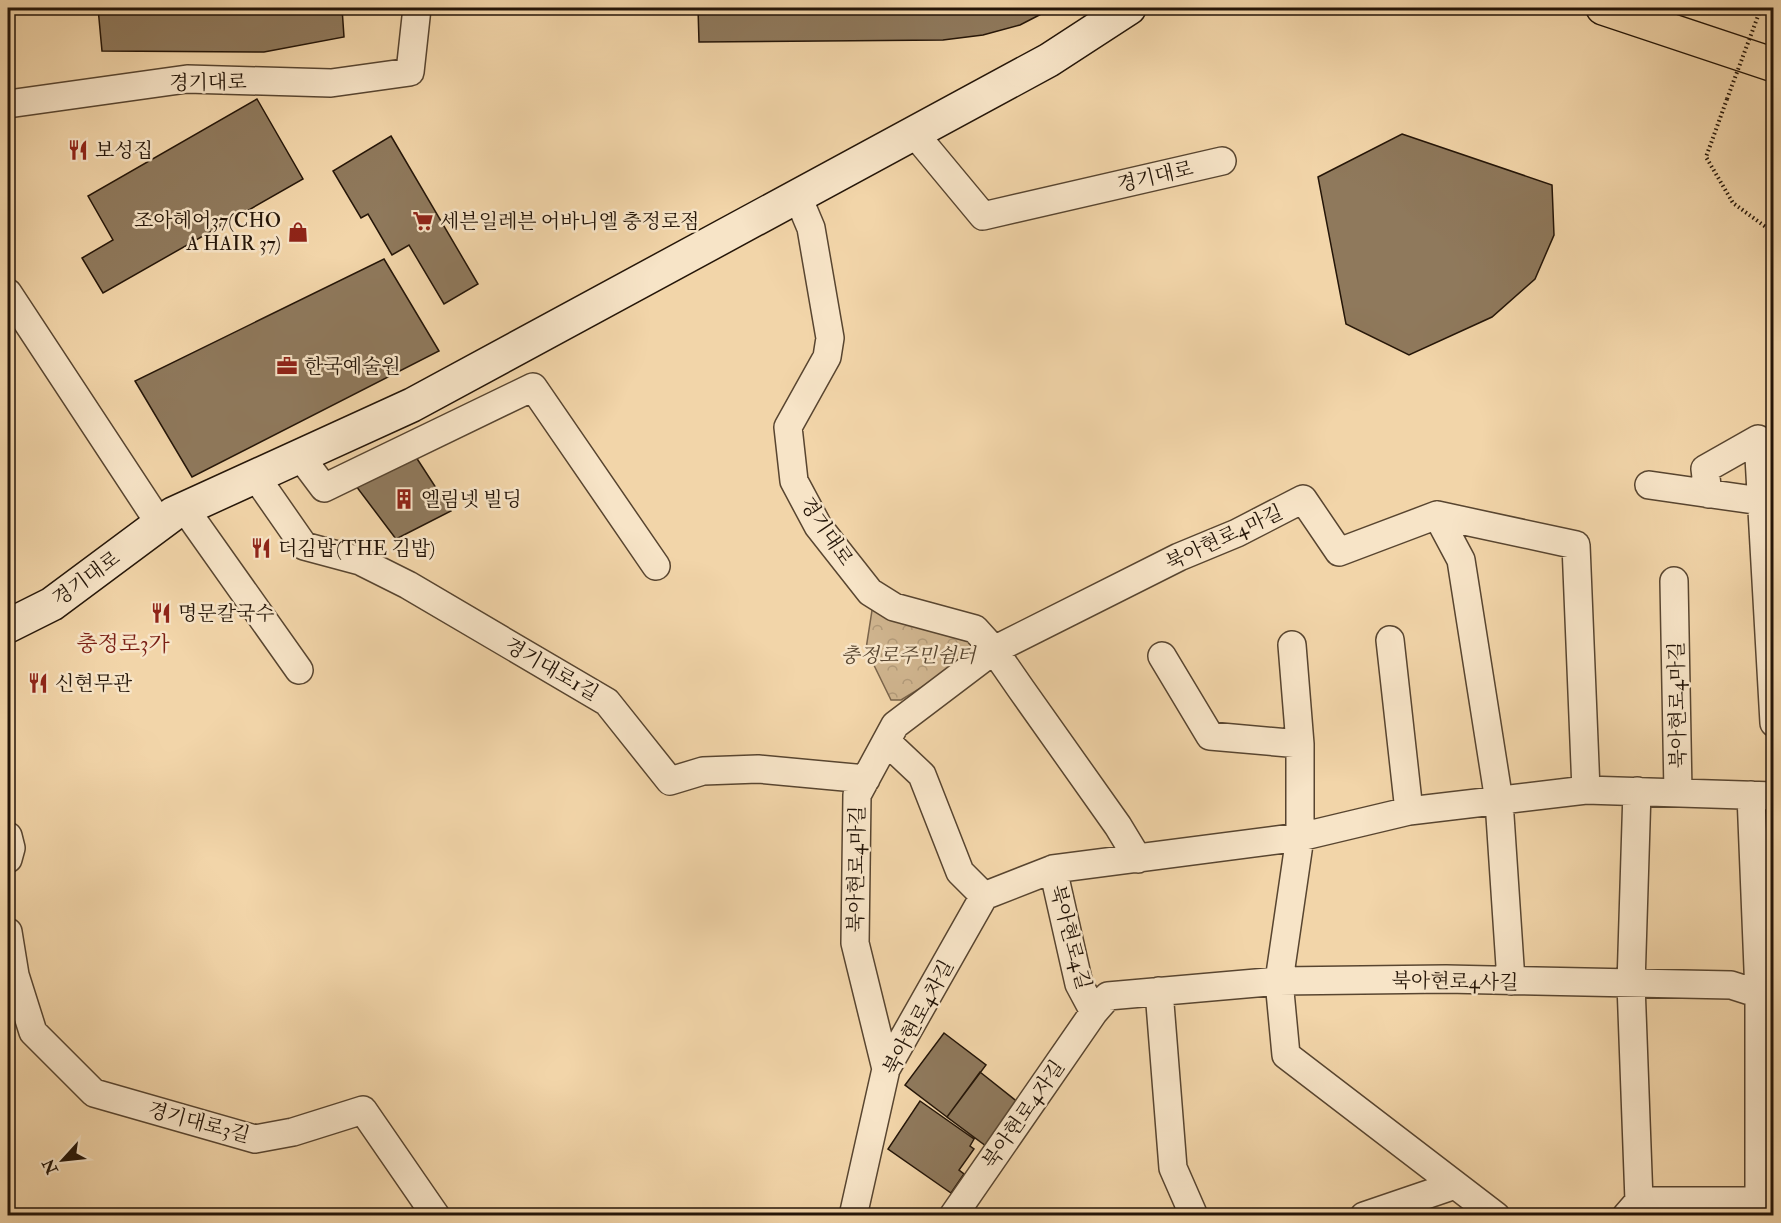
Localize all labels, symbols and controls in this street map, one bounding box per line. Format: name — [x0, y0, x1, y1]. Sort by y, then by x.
street label: 경기대로 — [169, 69, 247, 96]
restaurant icon: 보성집 — [66, 138, 90, 162]
place label: 보성집 — [95, 138, 153, 163]
street label: 경기대로 — [1115, 156, 1196, 197]
place label: 조아헤어37(CHO A HAIR 37) — [134, 208, 281, 256]
supermarket icon: 세븐일레븐 어바니엘 충정로점 — [411, 209, 435, 233]
place label: 세븐일레븐 어바니엘 충정로점 — [440, 209, 700, 234]
shop icon: 조아헤어37(CHO A HAIR 37) — [286, 220, 310, 244]
office icon: 한국예술원 — [275, 354, 299, 378]
place label: 한국예술원 — [304, 354, 401, 379]
building icon: 엘림넷 빌딩 — [392, 487, 416, 511]
place label: 엘림넷 빌딩 — [421, 487, 522, 512]
street label: 경기대로 — [795, 492, 859, 570]
street label: 북아현로4마길 — [1162, 499, 1287, 576]
restaurant icon: 더김밥(THE 김밥) — [249, 536, 273, 560]
place label: 더김밥(THE 김밥) — [278, 536, 435, 561]
street label: 경기대로 — [48, 546, 125, 611]
restaurant icon: 명문칼국수 — [149, 601, 173, 625]
place label: 명문칼국수 — [178, 601, 275, 626]
district label: 충정로3가 — [76, 630, 170, 658]
street label: 경기대로1길 — [501, 633, 603, 706]
street label: 북아현로4마길 — [1664, 641, 1691, 769]
park label: 충정로주민쉼터 — [840, 643, 977, 668]
restaurant icon: 신현무관 — [26, 671, 50, 695]
place label: 신현무관 — [55, 671, 133, 696]
street label: 북아현로4마길 — [843, 805, 870, 933]
street label: 북아현로4길 — [1045, 882, 1096, 992]
street label: 북아현로4차길 — [878, 955, 959, 1079]
street label: 북아현로4사길 — [1391, 968, 1519, 995]
street label: 북아현로4자길 — [977, 1055, 1070, 1173]
street label: 경기대로3길 — [145, 1097, 252, 1148]
north arrow — [33, 1130, 93, 1190]
text: N — [38, 1155, 63, 1178]

